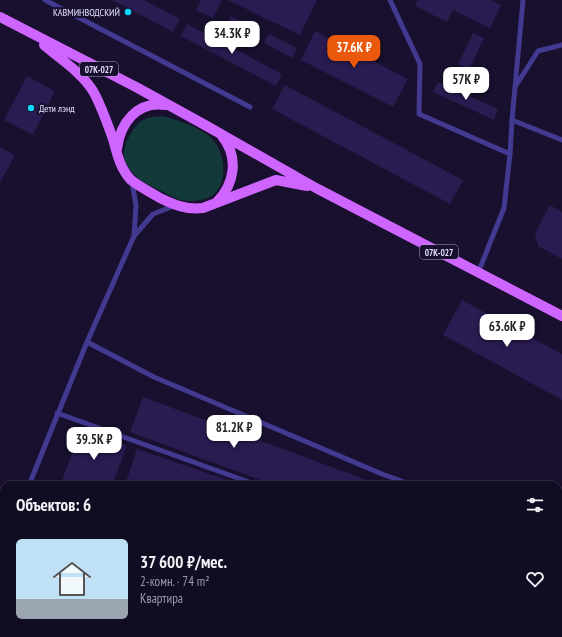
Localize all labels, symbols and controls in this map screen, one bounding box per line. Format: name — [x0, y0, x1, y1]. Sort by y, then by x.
place label: КАВМИНВОДСКИЙ — [53, 6, 120, 19]
marker: КАВМИНВОДСКИЙ — [123, 7, 133, 17]
pin: 34.3K ₽ — [195, 21, 269, 55]
text: 34.3K ₽ — [214, 25, 250, 42]
pin: 37.6K ₽ — [317, 35, 391, 69]
text: 37.6K ₽ — [336, 39, 372, 56]
road number: 07К-027 — [80, 62, 118, 76]
pin: 57K ₽ — [438, 67, 494, 101]
text: 57K ₽ — [452, 71, 480, 88]
place label: Дети лэнд — [39, 102, 75, 115]
marker: Дети лэнд — [26, 103, 36, 113]
road number: 07К-027 — [420, 245, 458, 259]
pin: 63.6K ₽ — [470, 314, 544, 348]
text: 63.6K ₽ — [489, 318, 525, 335]
pin: 81.2K ₽ — [197, 415, 271, 449]
text: 81.2K ₽ — [216, 419, 252, 436]
pin: 39.5K ₽ — [57, 427, 131, 461]
text: 39.5K ₽ — [76, 431, 112, 448]
text: Объектов: 6 — [16, 494, 91, 516]
icon: filters — [524, 494, 546, 516]
text: 37 600 ₽/мес. — [140, 551, 227, 573]
icon: home — [48, 555, 96, 603]
icon: heart — [524, 568, 546, 590]
text: 2-комн. · 74 m² — [140, 573, 210, 590]
text: Квартира — [140, 590, 183, 607]

